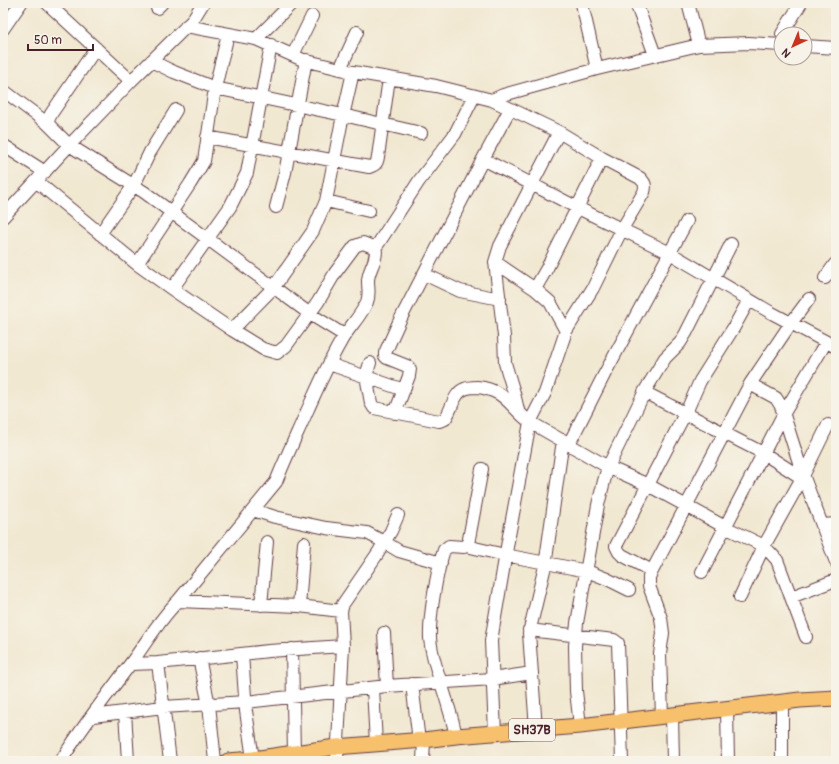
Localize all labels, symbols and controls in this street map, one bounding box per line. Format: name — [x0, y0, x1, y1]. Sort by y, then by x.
scale bar — [28, 26, 93, 52]
north arrow — [773, 26, 813, 66]
text: 50 m — [34, 33, 62, 48]
text: N — [779, 45, 794, 60]
road number: SH37B — [509, 719, 555, 741]

